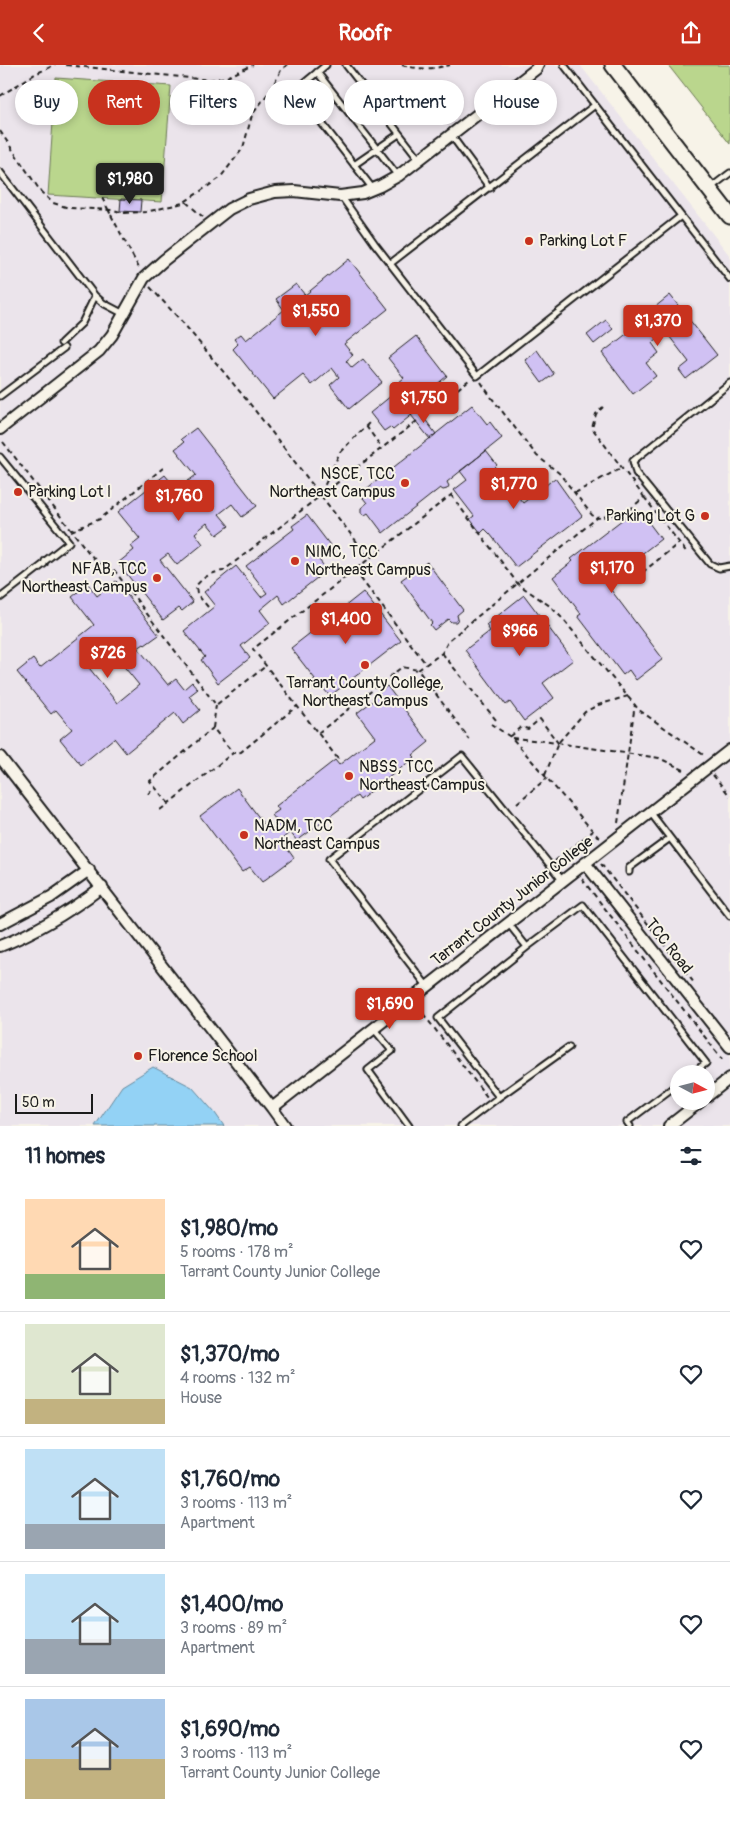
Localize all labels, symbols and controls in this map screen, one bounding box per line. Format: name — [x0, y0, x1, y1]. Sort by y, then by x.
icon: back — [25, 19, 53, 47]
text: Roofr — [338, 19, 392, 47]
icon: share — [677, 19, 705, 47]
chip: Buy — [15, 80, 78, 125]
chip: Rent — [88, 80, 160, 125]
chip: Filters — [170, 80, 255, 125]
chip: New — [265, 80, 334, 125]
chip: Apartment — [344, 80, 464, 125]
chip: House — [474, 80, 557, 125]
pin: $1,980 — [89, 163, 171, 205]
text: $1,980 — [107, 169, 153, 189]
place label: Parking Lot F — [539, 231, 628, 251]
marker: Parking Lot F — [523, 235, 535, 247]
pin: $1,550 — [275, 295, 357, 337]
text: $1,550 — [292, 301, 340, 321]
pin: $1,370 — [617, 305, 699, 347]
text: $1,370 — [634, 311, 682, 331]
pin: $1,750 — [383, 381, 465, 424]
text: $1,750 — [400, 388, 448, 408]
place label: NSCE, TCC Northeast Campus — [269, 464, 395, 502]
pin: $1,770 — [473, 467, 555, 510]
text: $1,770 — [491, 474, 537, 494]
marker: NSCE, TCC Northeast Campus — [399, 477, 411, 489]
pin: $1,760 — [138, 479, 220, 522]
place label: Parking Lot I — [28, 482, 111, 502]
marker: Parking Lot I — [12, 486, 24, 498]
text: $1,760 — [155, 486, 203, 506]
place label: Parking Lot G — [606, 506, 695, 526]
marker: Parking Lot G — [699, 510, 711, 522]
place label: NIMC, TCC Northeast Campus — [305, 542, 431, 580]
pin: $1,170 — [571, 551, 653, 594]
marker: NIMC, TCC Northeast Campus — [289, 555, 301, 567]
text: $1,170 — [590, 558, 634, 578]
place label: NFAB, TCC Northeast Campus — [21, 559, 147, 597]
marker: NFAB, TCC Northeast Campus — [151, 572, 163, 584]
pin: $1,400 — [305, 603, 387, 645]
text: $1,400 — [321, 609, 371, 629]
pin: $966 — [490, 615, 550, 657]
text: $966 — [502, 621, 538, 641]
pin: $726 — [78, 637, 138, 679]
text: $726 — [90, 643, 126, 663]
marker: Tarrant County College, Northeast Campus — [359, 659, 371, 671]
place label: Tarrant County College, Northeast Campus — [286, 673, 444, 711]
place label: NBSS, TCC Northeast Campus — [359, 757, 485, 795]
marker: NBSS, TCC Northeast Campus — [343, 770, 355, 782]
place label: NADM, TCC Northeast Campus — [254, 816, 380, 854]
marker: NADM, TCC Northeast Campus — [238, 829, 250, 841]
street label: Tarrant County Junior College — [427, 831, 597, 970]
street label: TCC Road — [641, 914, 697, 978]
pin: $1,690 — [349, 987, 431, 1030]
text: $1,690 — [366, 994, 414, 1014]
place label: Florence School — [148, 1046, 258, 1066]
marker: Florence School — [132, 1050, 144, 1062]
north arrow — [670, 1065, 715, 1110]
map controls — [670, 1065, 715, 1110]
scale bar — [15, 1091, 92, 1114]
text: 50 m — [22, 1094, 55, 1111]
icon: filters — [677, 1142, 705, 1170]
text: 11 homes — [25, 1143, 105, 1170]
text: $1,980/mo — [180, 1215, 278, 1242]
icon: home — [65, 1219, 125, 1279]
icon: heart — [677, 1235, 705, 1263]
text: 5 rooms · 178 m² — [180, 1242, 293, 1262]
text: Tarrant County Junior College — [180, 1262, 380, 1282]
text: $1,370/mo — [180, 1341, 280, 1368]
icon: home — [65, 1344, 125, 1404]
icon: heart — [677, 1360, 705, 1388]
text: 4 rooms · 132 m² — [180, 1368, 295, 1388]
text: House — [180, 1388, 222, 1408]
text: $1,760/mo — [180, 1466, 280, 1493]
icon: home — [65, 1469, 125, 1529]
icon: heart — [677, 1485, 705, 1513]
text: 3 rooms · 113 m² — [180, 1493, 292, 1513]
text: Apartment — [180, 1513, 255, 1533]
text: $1,400/mo — [180, 1591, 283, 1618]
icon: home — [65, 1594, 125, 1654]
icon: heart — [677, 1610, 705, 1638]
text: 3 rooms · 89 m² — [180, 1618, 287, 1638]
text: Apartment — [180, 1638, 255, 1658]
text: $1,690/mo — [180, 1716, 280, 1743]
icon: home — [65, 1719, 125, 1779]
icon: heart — [677, 1735, 705, 1763]
text: 3 rooms · 113 m² — [180, 1743, 292, 1763]
text: Tarrant County Junior College — [180, 1763, 380, 1783]

